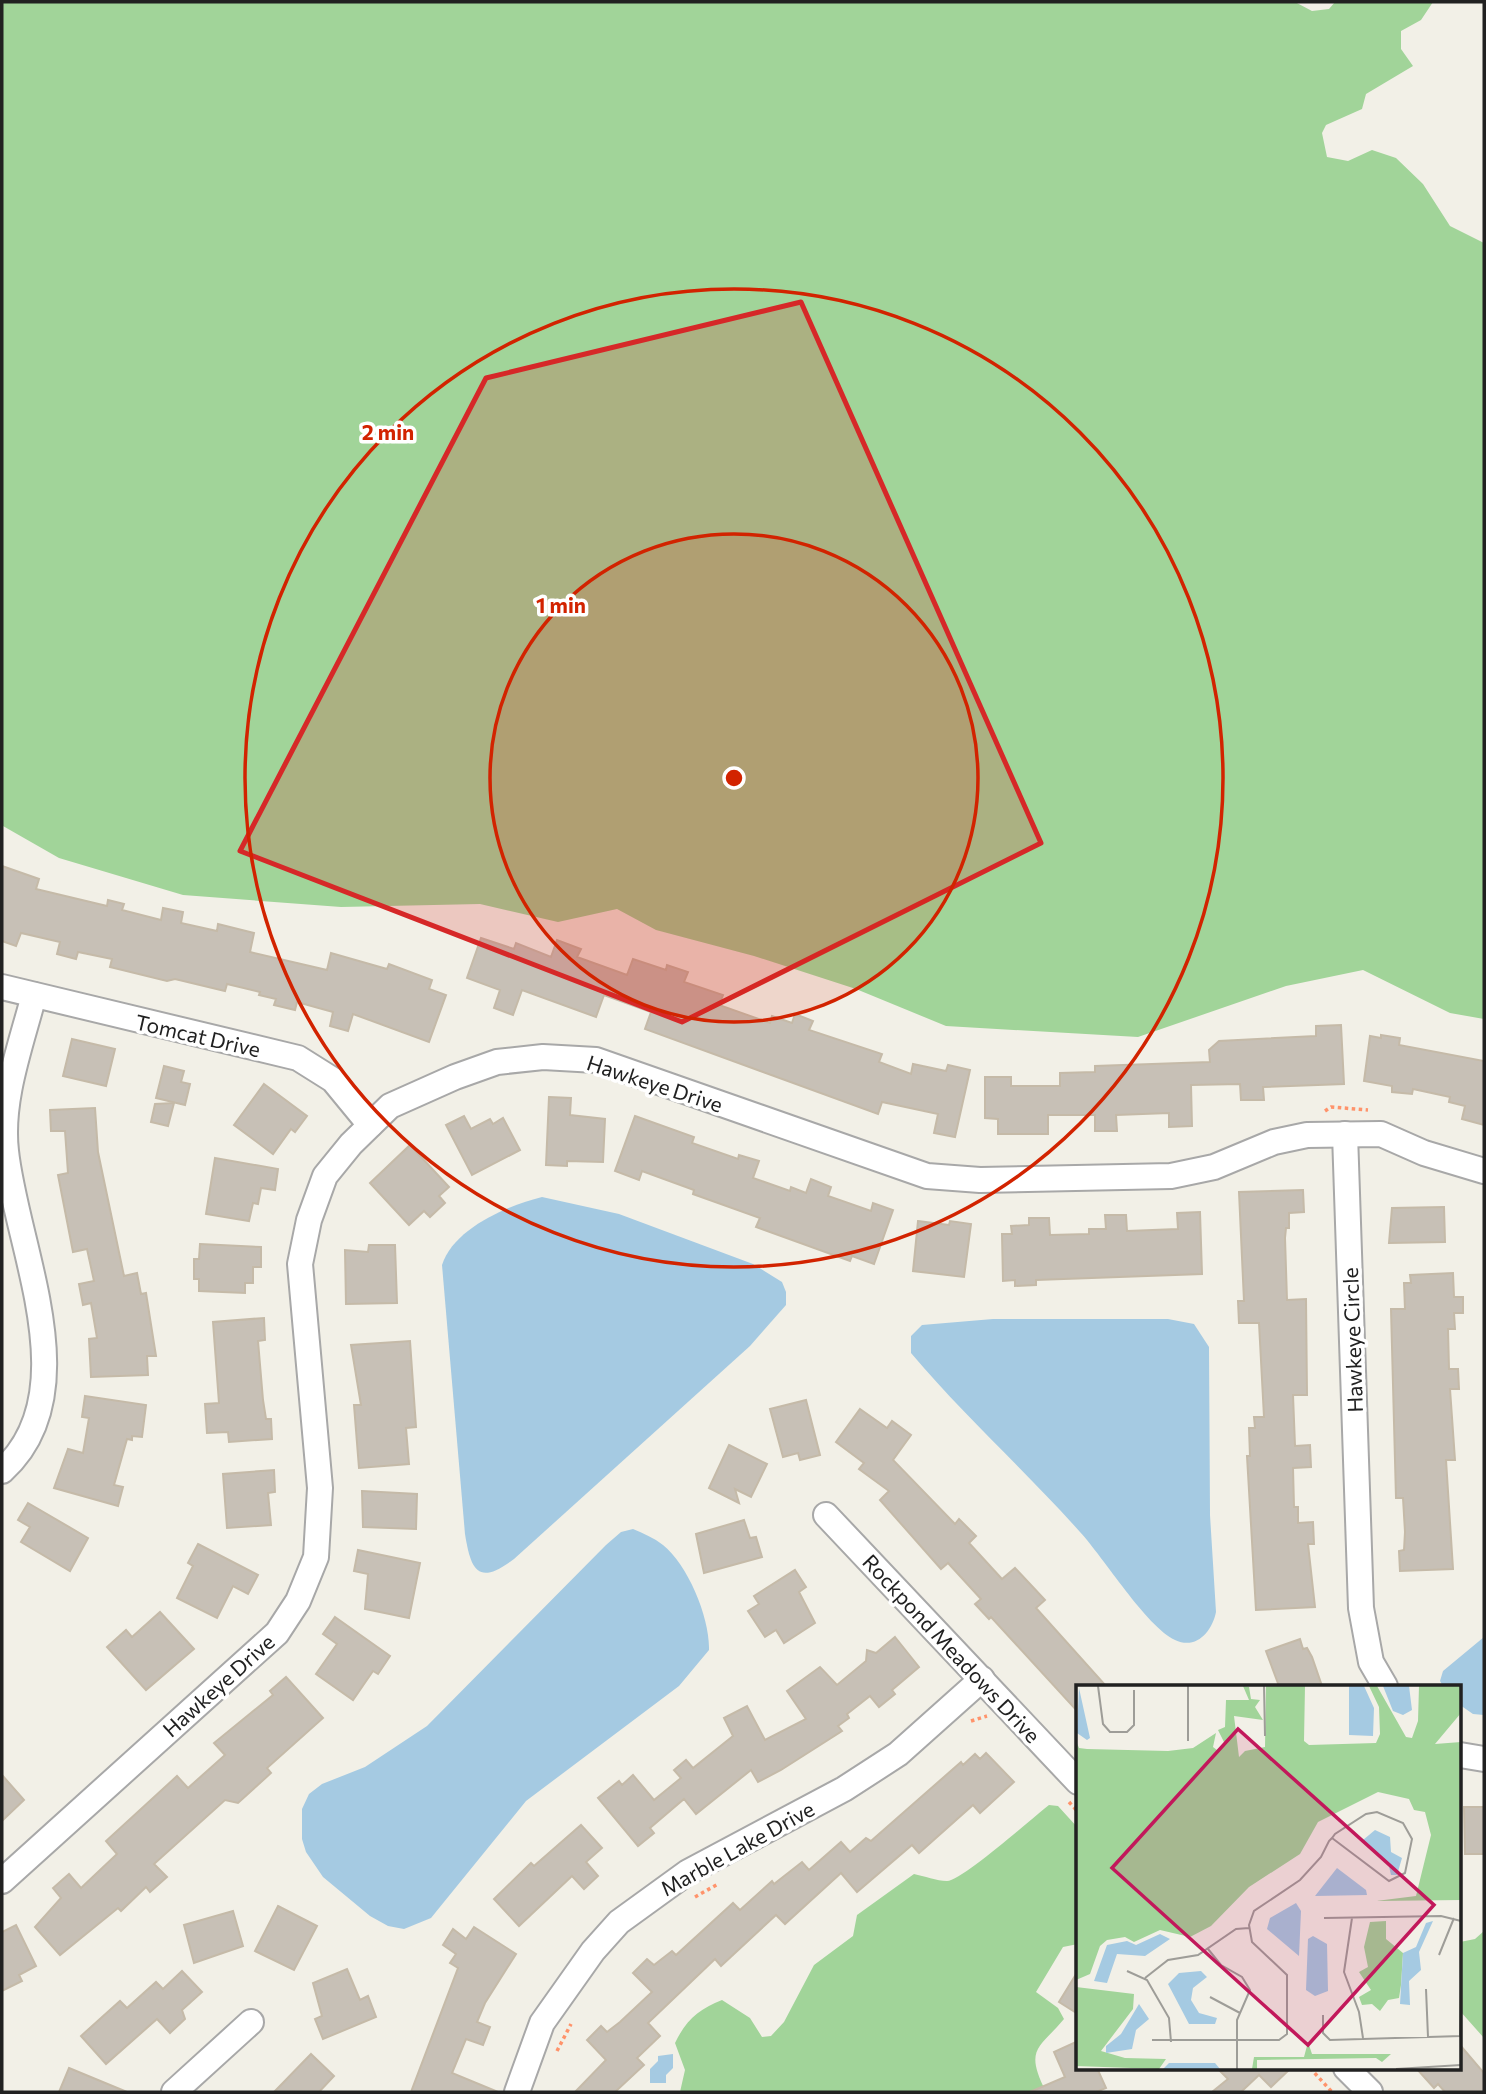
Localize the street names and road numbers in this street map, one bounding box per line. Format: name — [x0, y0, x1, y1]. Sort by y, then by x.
street label: Tomcat Drive — [133, 1008, 263, 1062]
street label: Hawkeye Drive — [584, 1049, 726, 1117]
street label: Hawkeye Circle — [1337, 1267, 1367, 1413]
street label: Rockpond Meadows Drive — [858, 1549, 1046, 1747]
street label: Hawkeye Drive — [157, 1628, 279, 1742]
street label: Marble Lake Drive — [656, 1795, 818, 1901]

